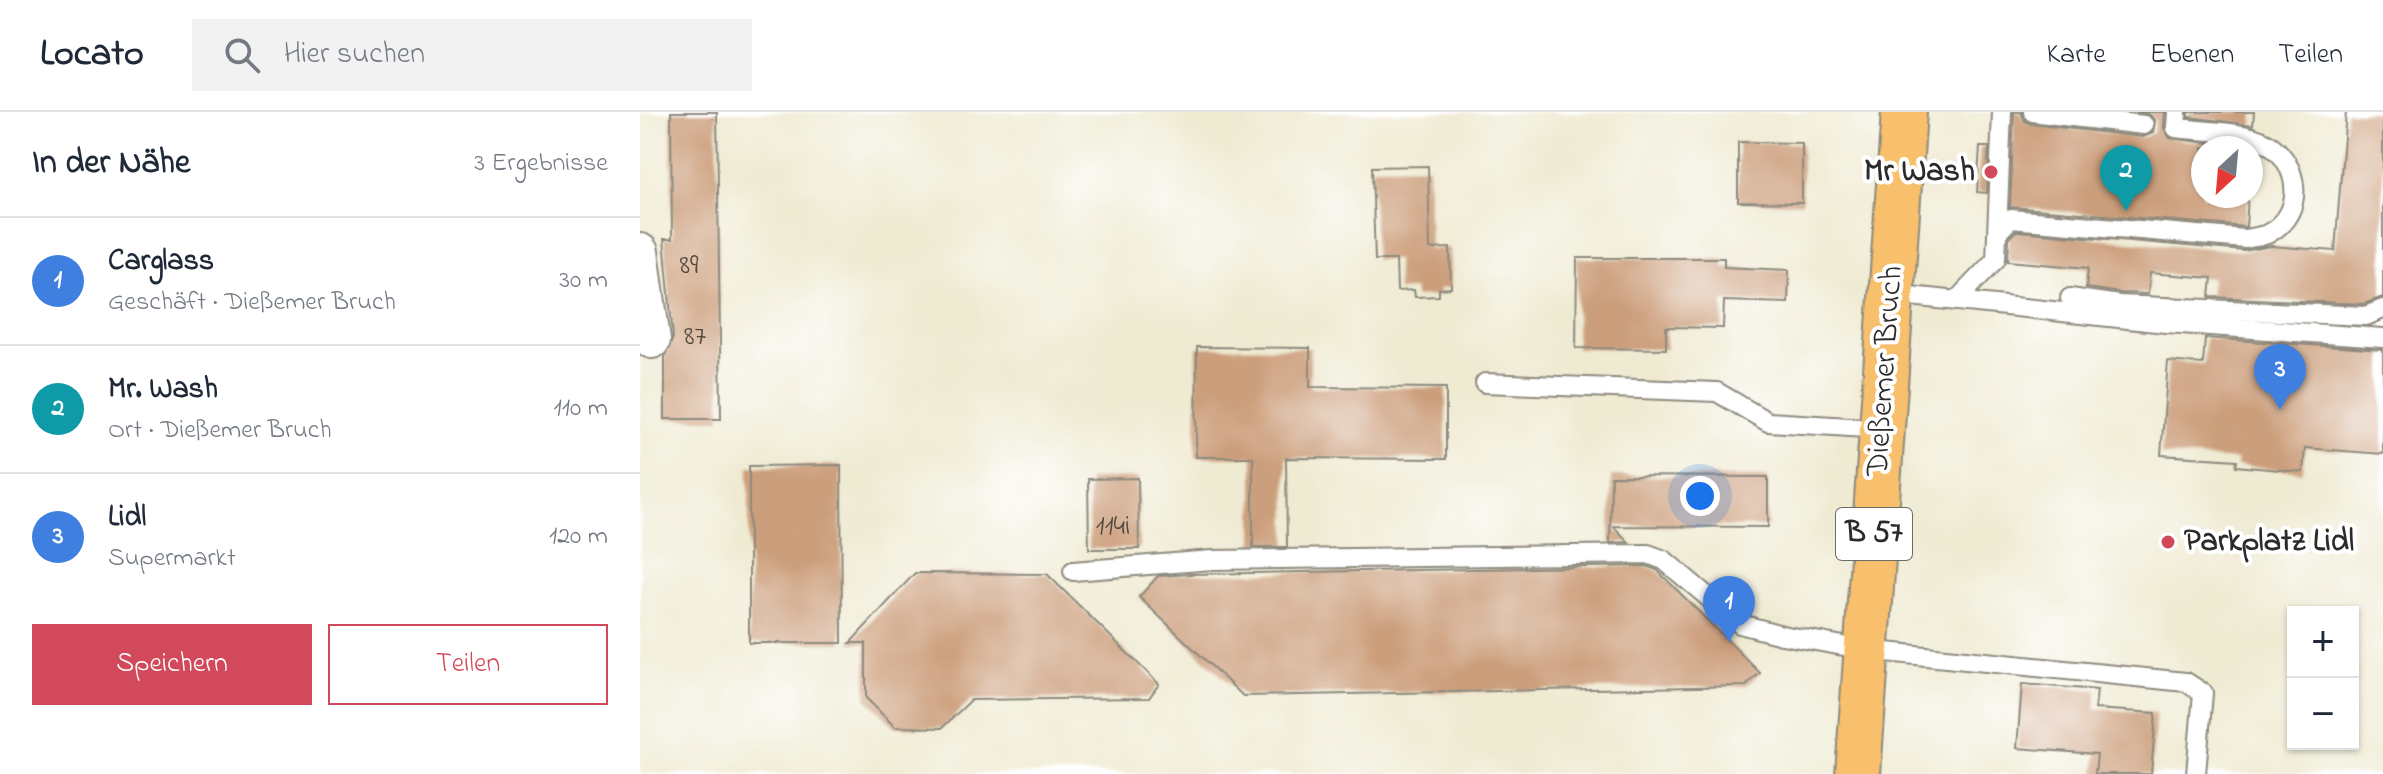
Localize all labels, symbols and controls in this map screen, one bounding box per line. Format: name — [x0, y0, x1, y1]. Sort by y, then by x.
search box — [192, 19, 752, 91]
text: Locato — [40, 27, 144, 83]
icon: search — [220, 33, 264, 77]
text: Hier suchen — [284, 33, 425, 77]
text: Karte — [2047, 35, 2106, 76]
text: Ebenen — [2150, 35, 2234, 76]
text: Teilen — [2278, 35, 2343, 76]
north arrow — [2191, 136, 2263, 208]
text: In der Nähe — [32, 139, 190, 189]
text: 3 Ergebnisse — [474, 145, 608, 183]
pin: 2 — [2100, 145, 2152, 211]
place label: Mr Wash — [1864, 149, 1975, 196]
marker: Mr Wash — [1982, 163, 2000, 181]
text: Carglass — [108, 240, 214, 284]
house number: 89 — [680, 246, 699, 287]
text: 1 — [54, 262, 62, 300]
text: 30 m — [559, 262, 608, 300]
street label: Dießemer Bruch — [1855, 264, 1917, 479]
text: Geschäft · Dießemer Bruch — [108, 284, 396, 322]
house number: 87 — [684, 317, 706, 358]
pin: 3 — [2254, 344, 2306, 410]
text: Mr. Wash — [108, 368, 218, 412]
text: 2 — [52, 390, 64, 428]
text: 110 m — [554, 390, 608, 428]
text: Ort · Dießemer Bruch — [108, 412, 332, 450]
your location — [1680, 476, 1720, 516]
text: Lidl — [108, 496, 146, 540]
house number: 114i — [1096, 507, 1130, 548]
road number: B 57 — [1836, 508, 1912, 560]
text: 3 — [53, 518, 63, 556]
text: 120 m — [549, 518, 608, 556]
place label: Parkplatz Lidl — [2184, 519, 2354, 566]
marker: Parkplatz Lidl — [2159, 533, 2177, 551]
text: Supermarkt — [108, 540, 236, 578]
pin: 1 — [1703, 576, 1755, 642]
map controls — [2287, 606, 2359, 750]
button: + — [2287, 606, 2359, 678]
button: Speichern — [32, 624, 312, 705]
button: Teilen — [328, 624, 608, 705]
button: − — [2287, 678, 2359, 750]

